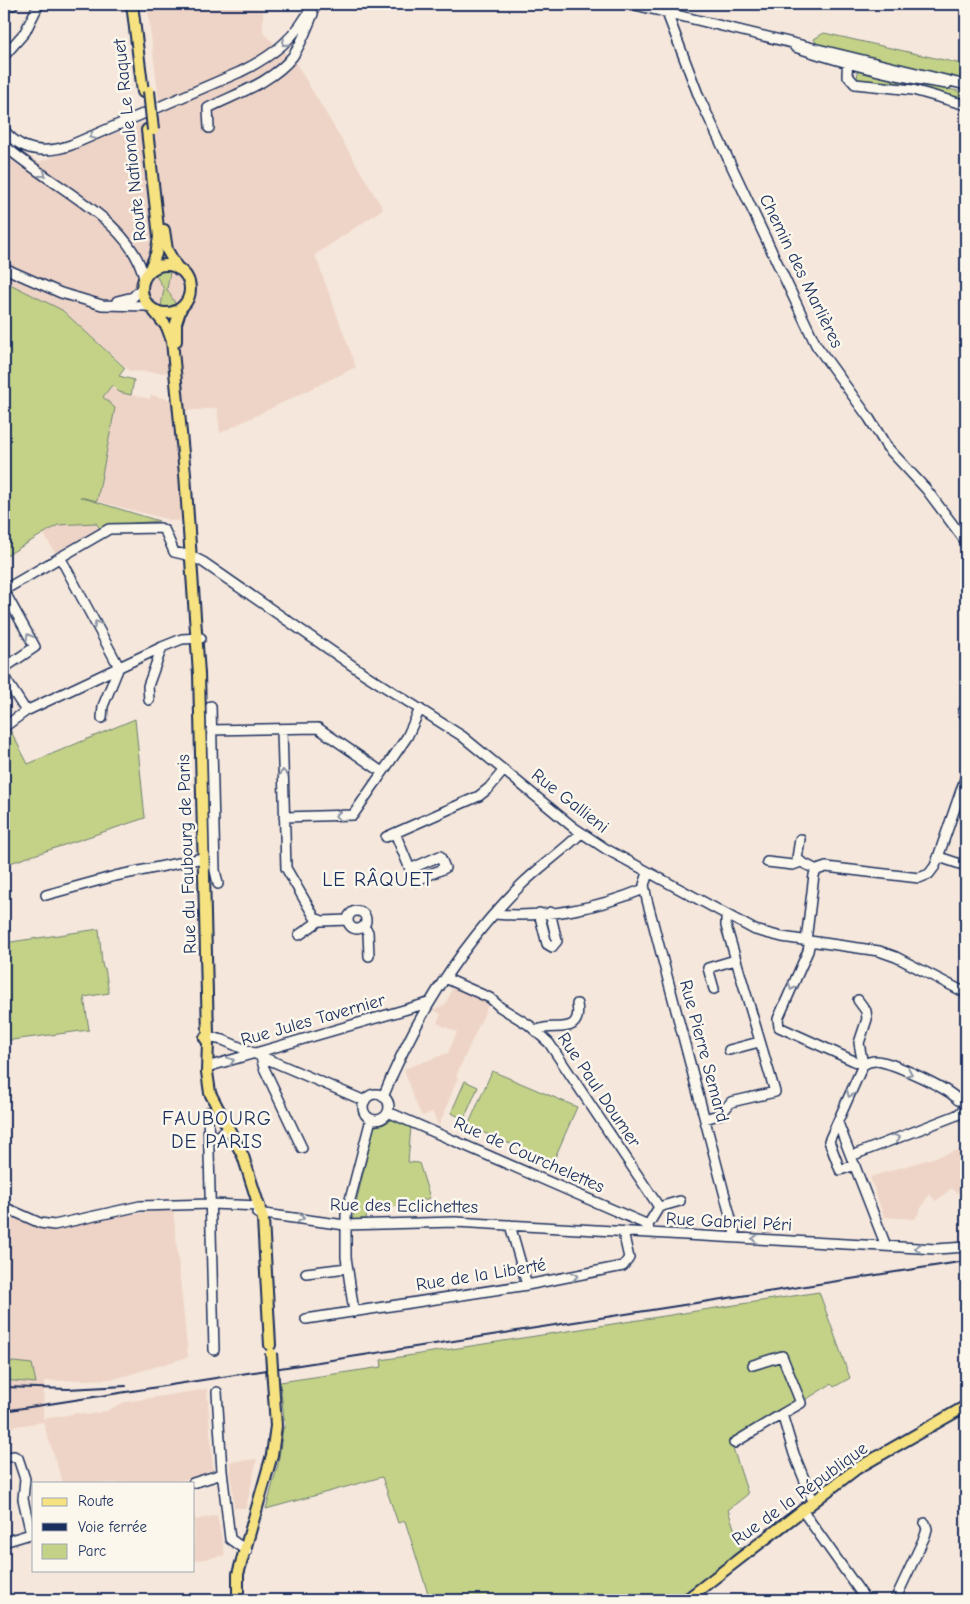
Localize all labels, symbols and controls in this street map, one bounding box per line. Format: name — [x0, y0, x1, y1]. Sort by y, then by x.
street label: Route Nationale Le Raquet — [109, 37, 151, 242]
one-way arrow — [282, 37, 291, 46]
one-way arrow — [88, 130, 97, 141]
one-way arrow — [37, 169, 46, 177]
street label: Chemin des Marlières — [755, 191, 847, 351]
one-way arrow — [93, 620, 103, 629]
one-way arrow — [25, 633, 35, 642]
street label: Rue du Faubourg de Paris — [173, 754, 201, 954]
street label: Rue Gallieni — [527, 764, 613, 838]
one-way arrow — [278, 768, 288, 776]
one-way arrow — [334, 810, 342, 821]
district label: LE RÂQUET — [322, 867, 434, 891]
street label: Rue Pierre Semard — [675, 978, 733, 1124]
one-way arrow — [788, 982, 799, 991]
street label: Rue Jules Tavernier — [238, 989, 389, 1051]
street label: Rue Paul Doumer — [553, 1029, 646, 1152]
one-way arrow — [226, 1056, 234, 1066]
one-way arrow — [904, 1067, 913, 1077]
one-way arrow — [846, 1089, 857, 1098]
district label: FAUBOURG DE PARIS — [162, 1107, 272, 1153]
street label: Rue de Courchelettes — [451, 1112, 607, 1198]
one-way arrow — [892, 1134, 901, 1144]
street label: Rue des Eclichettes — [330, 1194, 478, 1218]
street label: Rue Gabriel Péri — [665, 1208, 793, 1236]
one-way arrow — [297, 1213, 306, 1223]
one-way arrow — [751, 1234, 759, 1245]
one-way arrow — [913, 1243, 921, 1254]
street label: Rue de la Liberté — [415, 1254, 547, 1296]
one-way arrow — [571, 1271, 580, 1281]
street label: Rue de la République — [728, 1438, 872, 1550]
legend — [32, 1482, 195, 1572]
text: Route — [78, 1492, 114, 1510]
text: Voie ferrée — [78, 1518, 147, 1536]
text: Parc — [78, 1542, 106, 1560]

